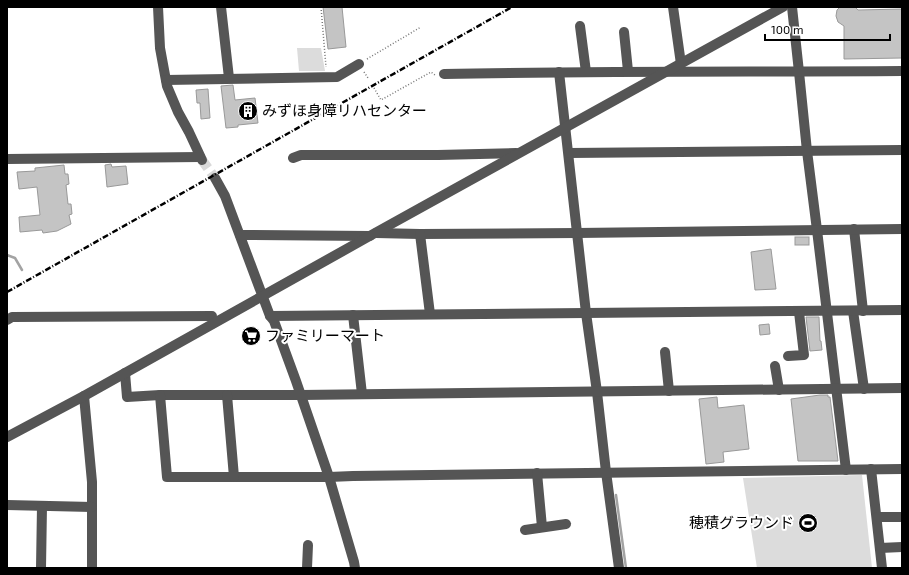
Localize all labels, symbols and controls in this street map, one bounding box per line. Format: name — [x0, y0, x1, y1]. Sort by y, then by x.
scale bar — [765, 16, 890, 42]
text: 100 m — [771, 22, 803, 36]
building icon: みずほ身障リハセンター — [237, 100, 259, 122]
place label: みずほ身障リハセンター — [262, 101, 427, 119]
supermarket icon: ファミリーマート — [240, 325, 262, 347]
place label: ファミリーマート — [265, 326, 385, 344]
sports icon: 穂積グラウンド — [797, 512, 819, 534]
place label: 穂積グラウンド — [689, 513, 794, 531]

